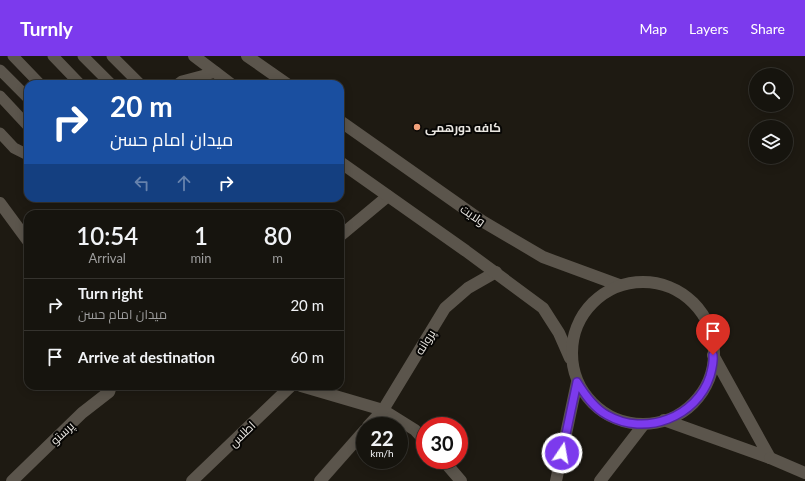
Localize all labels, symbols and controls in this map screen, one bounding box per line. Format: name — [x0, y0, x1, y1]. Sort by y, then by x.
text: Turnly — [20, 17, 73, 40]
text: Map — [639, 20, 667, 37]
text: Layers — [689, 20, 729, 37]
text: Share — [751, 20, 785, 37]
map controls — [749, 68, 793, 164]
button: search — [749, 68, 793, 112]
text: 20 m — [110, 89, 173, 123]
icon: right — [44, 96, 96, 148]
place label: کافه دورهمی — [425, 120, 501, 136]
button: layers — [749, 120, 793, 164]
marker: کافه دورهمی — [412, 122, 422, 132]
text: میدان امام حسن — [110, 128, 233, 150]
icon: left — [131, 172, 153, 194]
icon: ahead — [173, 172, 195, 194]
icon: right — [215, 172, 237, 194]
street label: ولایت — [457, 201, 489, 229]
text: 10:54 — [76, 221, 138, 250]
text: 1 — [194, 221, 208, 250]
text: 80 — [264, 221, 292, 250]
text: Arrival — [88, 250, 126, 266]
text: min — [190, 250, 211, 266]
text: m — [272, 250, 283, 266]
text: Turn right — [78, 284, 143, 302]
icon: right — [44, 294, 66, 316]
text: 20 m — [290, 296, 324, 314]
text: میدان امام حسن — [78, 306, 167, 322]
pin — [696, 314, 730, 355]
icon: arrive — [702, 320, 724, 342]
street label: پروانه — [412, 326, 441, 358]
icon: arrive — [44, 346, 66, 368]
text: Arrive at destination — [78, 348, 215, 366]
text: 60 m — [290, 348, 324, 366]
speed limit sign: 30 — [416, 417, 468, 469]
street label: پرستو — [47, 418, 79, 449]
street label: اطلس — [226, 418, 258, 450]
text: 22 — [370, 426, 394, 450]
position arrow — [541, 432, 583, 474]
text: km/h — [370, 447, 394, 459]

